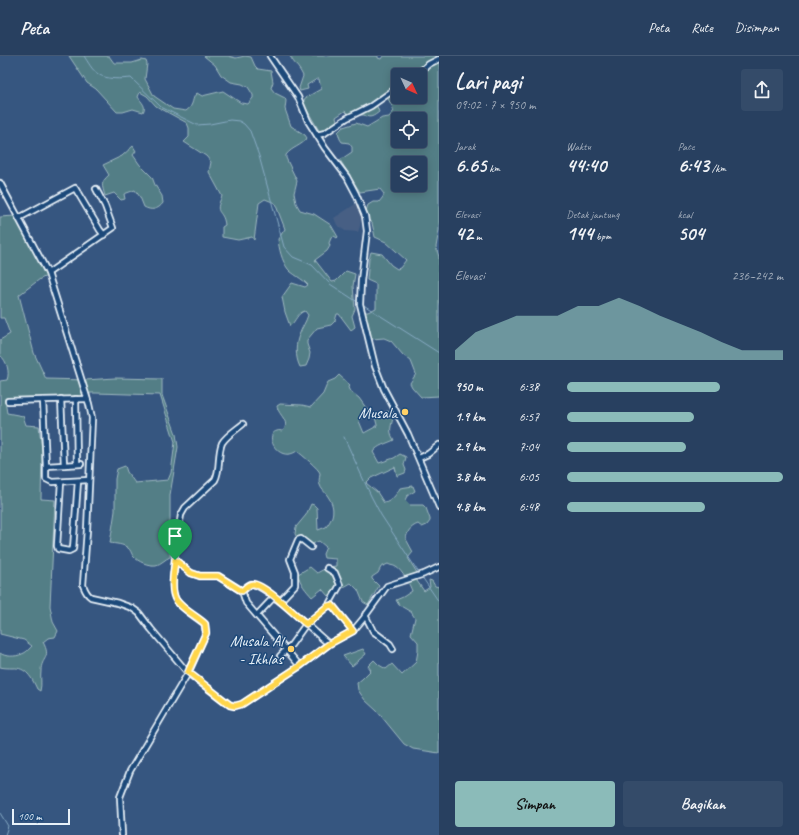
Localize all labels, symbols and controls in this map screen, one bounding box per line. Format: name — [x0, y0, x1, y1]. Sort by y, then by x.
text: Peta — [20, 16, 49, 40]
text: Peta — [648, 19, 669, 36]
text: Rute — [691, 19, 713, 36]
text: Disimpan — [735, 19, 779, 36]
north arrow — [391, 68, 427, 104]
map controls — [391, 68, 427, 192]
text: Lari pagi — [455, 68, 522, 96]
button: share — [741, 69, 783, 111]
text: 09:02 · 7 × 950 m — [455, 97, 536, 113]
button: locate — [391, 112, 427, 148]
text: Jarak — [455, 139, 475, 153]
text: Waktu — [566, 139, 591, 153]
text: Pace — [678, 139, 695, 153]
text: 6.65 — [455, 153, 486, 178]
text: 44:40 — [566, 153, 606, 178]
text: 6:43 — [678, 153, 709, 178]
button: layers — [391, 156, 427, 192]
text: km — [486, 161, 500, 175]
text: /km — [709, 161, 726, 175]
text: Elevasi — [455, 207, 480, 221]
text: Detak jantung — [566, 207, 619, 221]
text: kcal — [678, 207, 692, 221]
text: 42 — [455, 221, 473, 246]
text: 144 — [566, 221, 593, 246]
text: 504 — [678, 221, 704, 246]
text: m — [473, 229, 482, 243]
text: bpm — [593, 229, 611, 243]
text: Elevasi — [455, 268, 485, 284]
text: 236–242 m — [732, 268, 783, 284]
text: 950 m — [455, 379, 483, 395]
text: 6:38 — [519, 379, 539, 395]
place label: Musala — [359, 403, 398, 423]
marker: Musala — [400, 407, 410, 417]
text: 1.9 km — [455, 409, 485, 425]
text: 6:57 — [519, 409, 539, 425]
text: 2.9 km — [455, 439, 485, 455]
text: 7:04 — [519, 439, 539, 455]
text: 3.8 km — [455, 469, 485, 485]
text: 6:05 — [519, 469, 539, 485]
text: 4.8 km — [455, 499, 485, 515]
text: 6:48 — [519, 499, 539, 515]
pin — [158, 519, 192, 560]
icon: arrive — [164, 525, 186, 547]
place label: Musala Al - Ikhlas — [230, 631, 286, 669]
marker: Musala Al - Ikhlas — [286, 644, 296, 654]
button: Simpan — [455, 781, 615, 827]
button: Bagikan — [623, 781, 783, 827]
scale bar — [12, 807, 70, 826]
text: 100 m — [18, 809, 42, 823]

